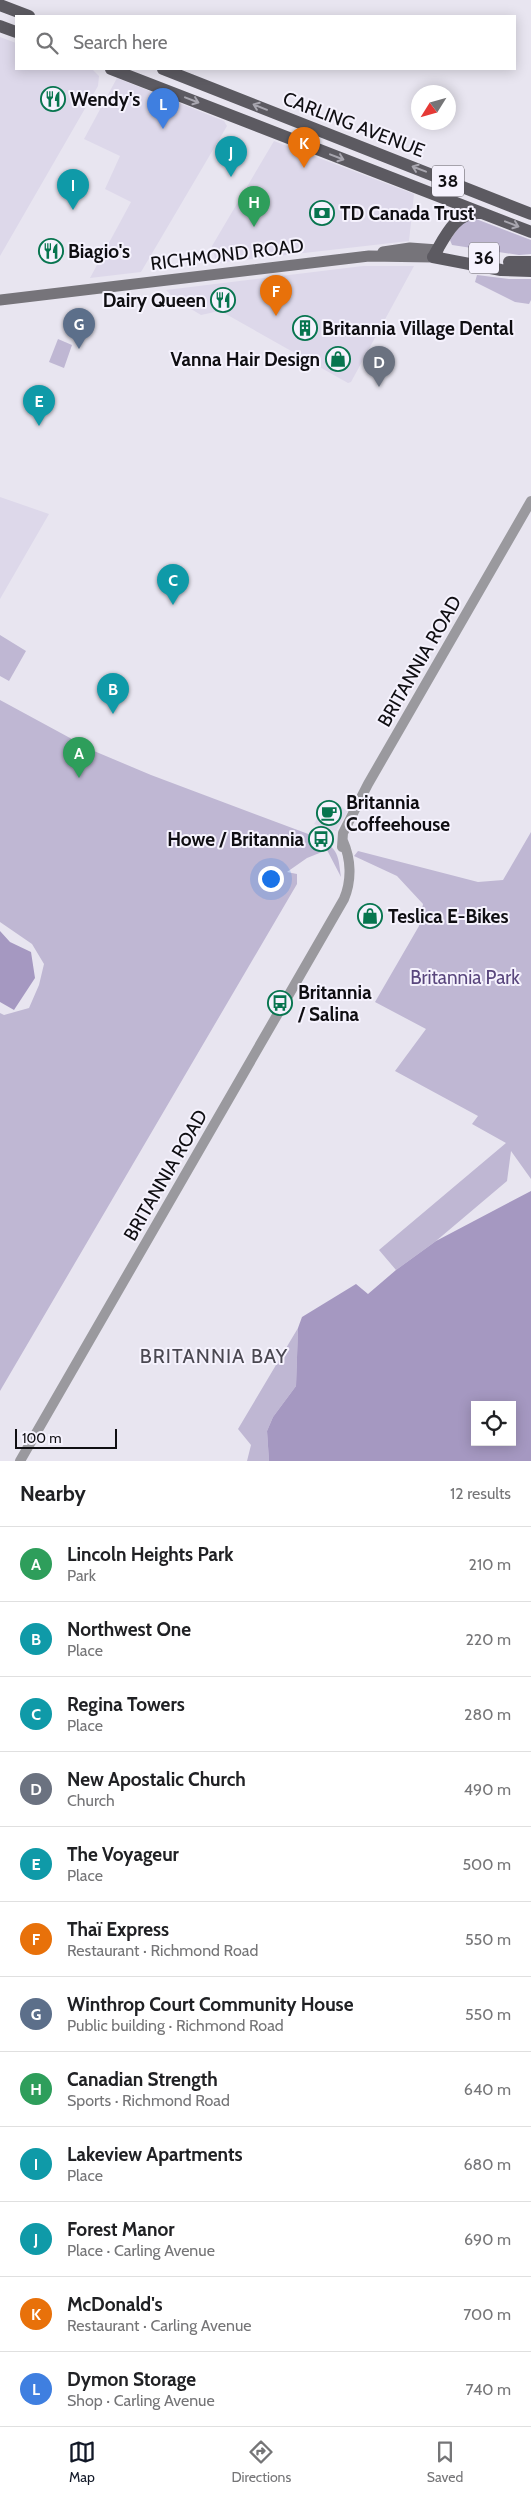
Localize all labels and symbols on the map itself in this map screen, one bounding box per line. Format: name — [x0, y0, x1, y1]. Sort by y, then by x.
north arrow — [411, 85, 456, 130]
restaurant icon: Wendy's — [40, 86, 66, 112]
street label: CARLING AVENUE — [280, 87, 428, 162]
place label: Wendy's — [70, 88, 140, 111]
pin: L — [147, 88, 179, 129]
one-way arrow — [184, 96, 200, 105]
one-way arrow — [253, 102, 268, 111]
pin: K — [288, 127, 320, 168]
pin: J — [215, 136, 247, 177]
one-way arrow — [329, 152, 344, 162]
one-way arrow — [412, 164, 427, 173]
road number: 38 — [432, 166, 464, 197]
pin: I — [57, 169, 89, 210]
pin: H — [238, 186, 270, 227]
bank icon: TD Canada Trust — [309, 200, 335, 226]
place label: TD Canada Trust — [340, 202, 475, 225]
one-way arrow — [504, 220, 519, 230]
street label: RICHMOND ROAD — [149, 234, 305, 275]
restaurant icon: Biagio's — [38, 238, 64, 264]
place label: Biagio's — [68, 240, 130, 263]
road number: 36 — [469, 242, 499, 274]
pin: F — [260, 275, 292, 316]
restaurant icon: Dairy Queen — [210, 287, 236, 313]
place label: Dairy Queen — [103, 289, 206, 312]
pin: G — [63, 308, 95, 349]
building icon: Britannia Village Dental — [292, 315, 318, 341]
place label: Britannia Village Dental — [322, 317, 514, 340]
shop icon: Vanna Hair Design — [325, 346, 351, 372]
pin: D — [363, 346, 395, 387]
place label: Vanna Hair Design — [171, 348, 320, 371]
pin: E — [23, 385, 55, 426]
pin: C — [157, 564, 189, 605]
street label: BRITANNIA ROAD — [373, 592, 466, 731]
pin: B — [97, 673, 129, 714]
pin: A — [63, 737, 95, 778]
place label: Britannia Coffeehouse — [346, 791, 450, 836]
cafe icon: Britannia Coffeehouse — [316, 800, 342, 826]
bus stop icon: Howe / Britannia — [308, 826, 334, 852]
place label: Howe / Britannia — [167, 828, 305, 851]
your location — [258, 866, 284, 892]
shop icon: Teslica E-Bikes — [357, 903, 383, 929]
place label: Teslica E-Bikes — [388, 905, 508, 928]
park label: Britannia Park — [410, 966, 520, 989]
place label: Britannia / Salina — [297, 981, 372, 1026]
bus stop icon: Britannia / Salina — [267, 990, 293, 1016]
street label: BRITANNIA ROAD — [119, 1106, 212, 1245]
district label: BRITANNIA BAY — [140, 1344, 288, 1368]
scale bar — [15, 1426, 118, 1449]

